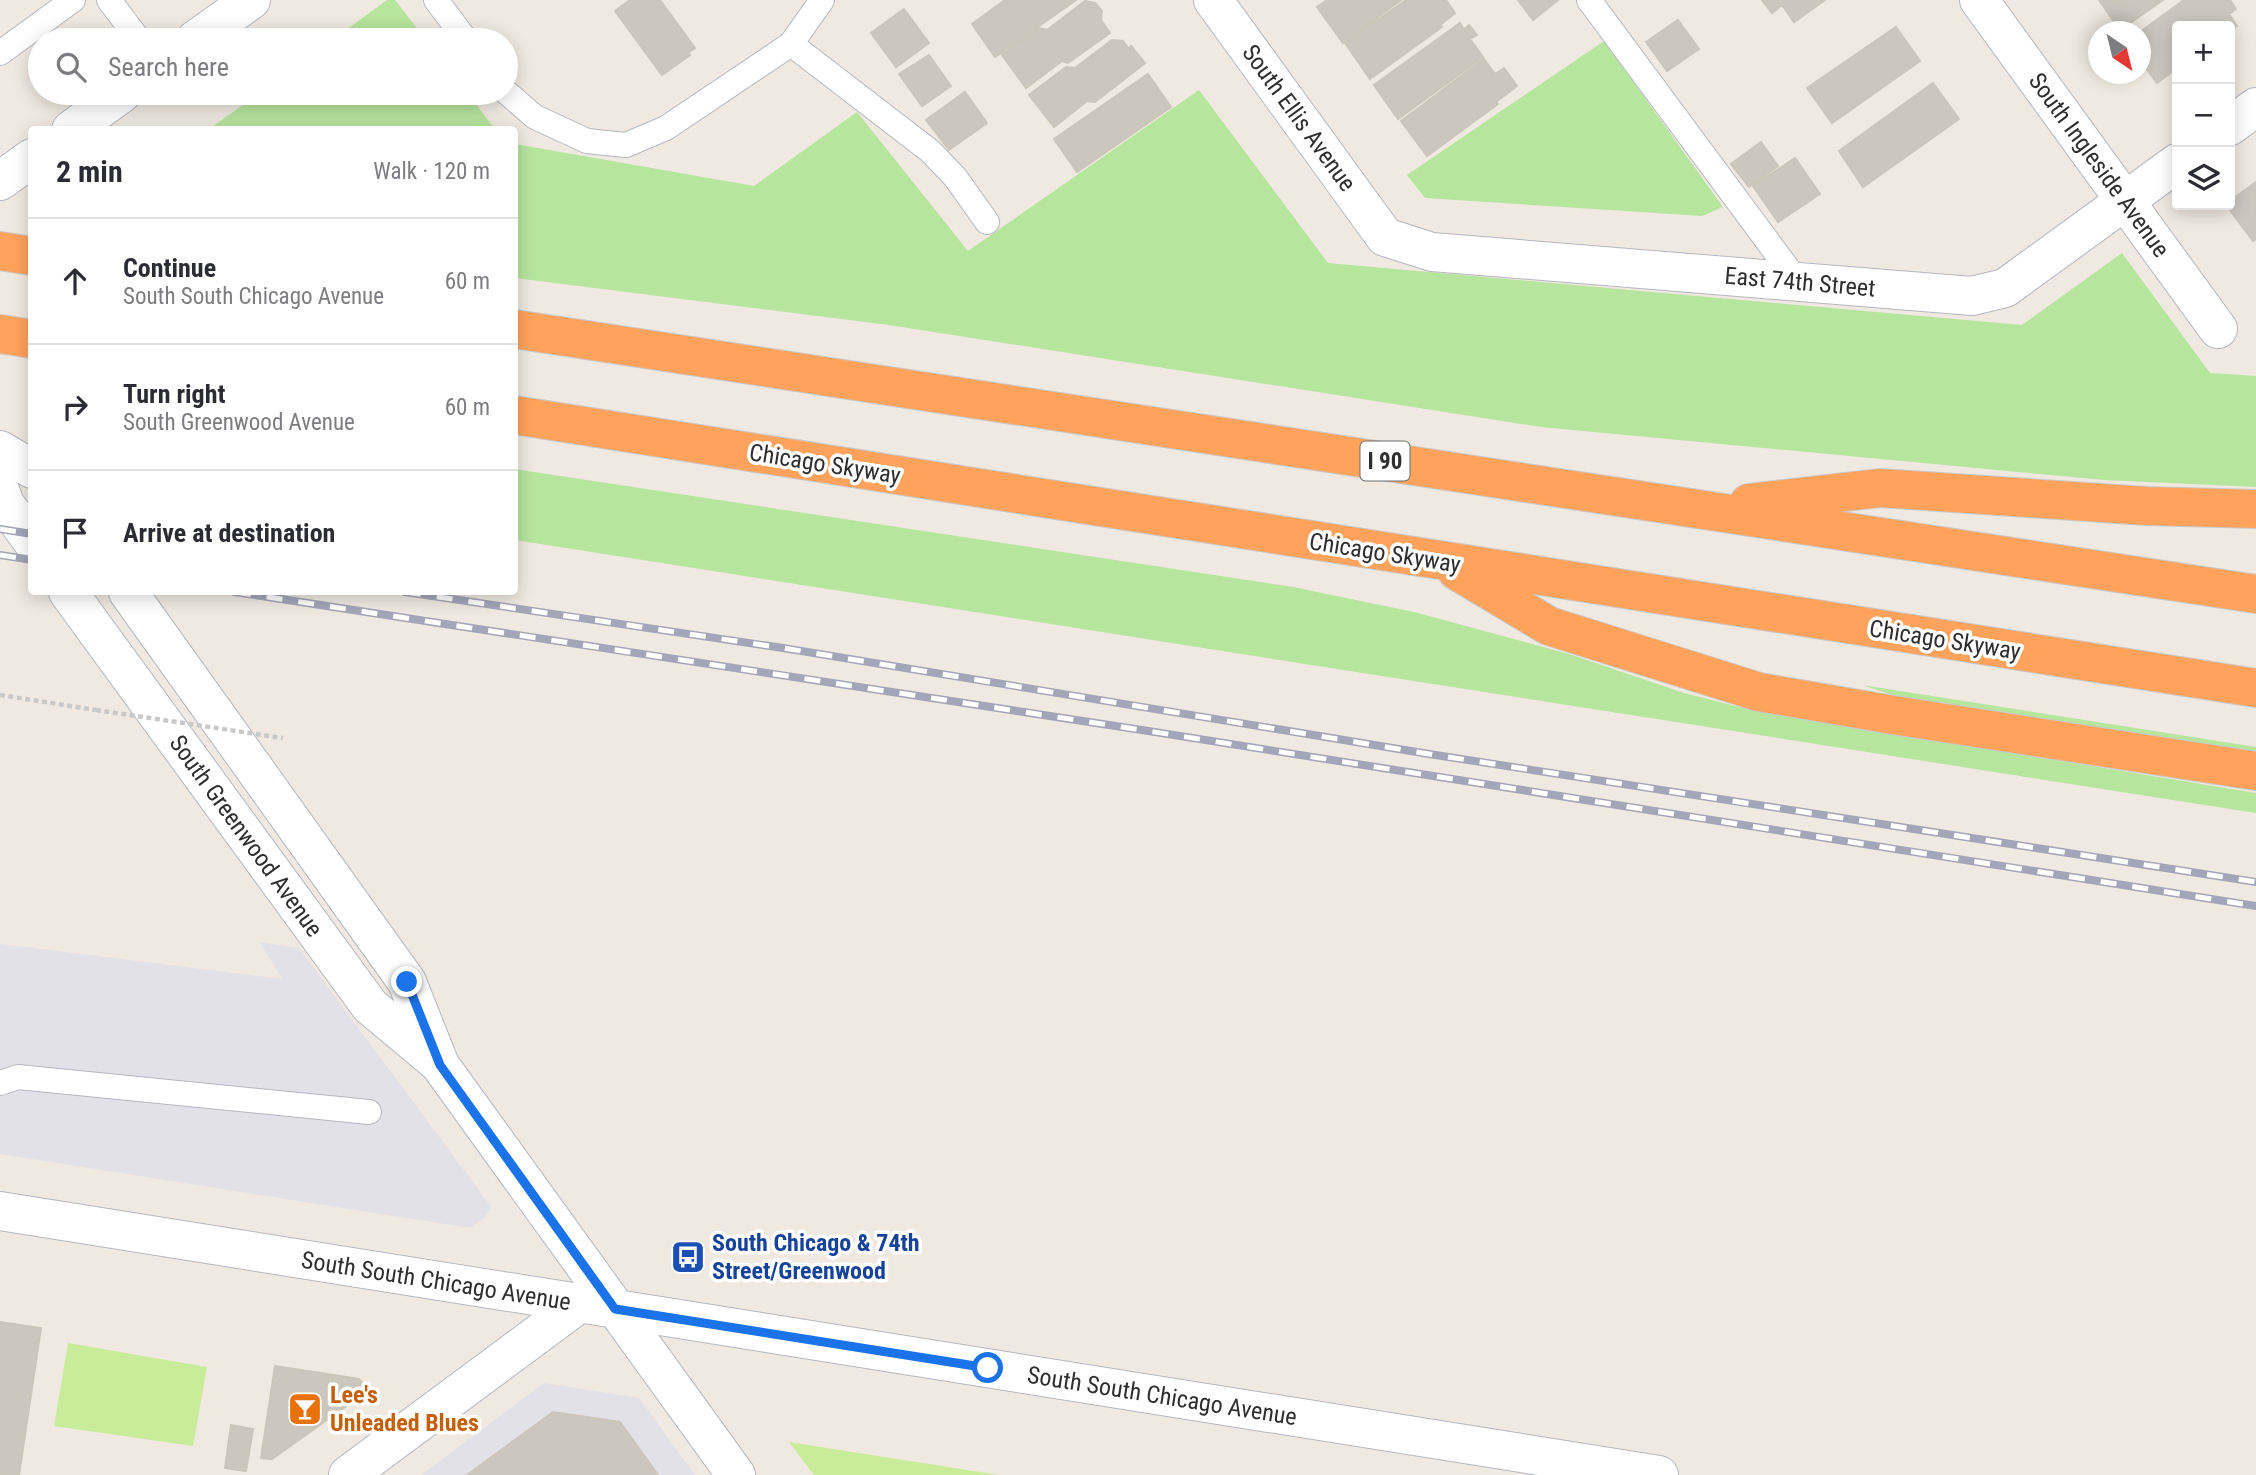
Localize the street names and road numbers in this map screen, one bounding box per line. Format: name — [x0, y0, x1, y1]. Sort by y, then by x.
street label: South Ellis Avenue — [1236, 39, 1362, 197]
street label: South Ingleside Avenue — [2023, 67, 2175, 263]
street label: East 74th Street — [1724, 261, 1876, 303]
street label: Chicago Skyway — [747, 438, 903, 490]
road number: I 90 — [1360, 442, 1410, 481]
street label: Chicago Skyway — [1307, 527, 1463, 579]
street label: Chicago Skyway — [1867, 614, 2023, 666]
street label: South Greenwood Avenue — [164, 730, 328, 942]
street label: South South Chicago Avenue — [299, 1246, 573, 1316]
street label: South South Chicago Avenue — [1025, 1361, 1299, 1431]

